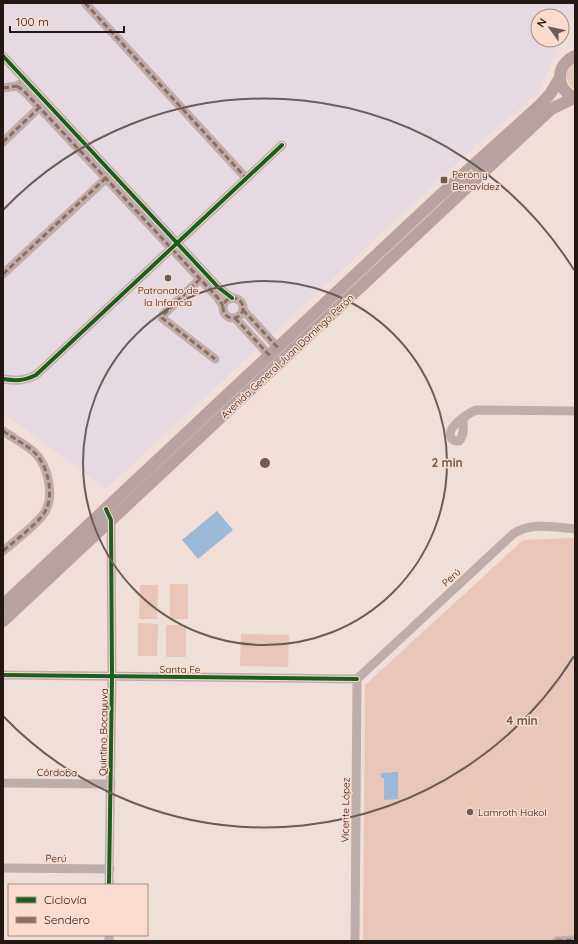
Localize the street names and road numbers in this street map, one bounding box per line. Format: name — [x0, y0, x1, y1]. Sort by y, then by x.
street label: Avenida General Juan Domingo Perón — [218, 291, 357, 421]
street label: Perú — [439, 565, 463, 589]
street label: Santa Fe — [160, 663, 201, 676]
street label: Quintino Bocayuva — [96, 688, 111, 776]
street label: Córdoba — [37, 766, 77, 779]
street label: Vicente López — [338, 777, 353, 843]
street label: Perú — [45, 852, 67, 865]

